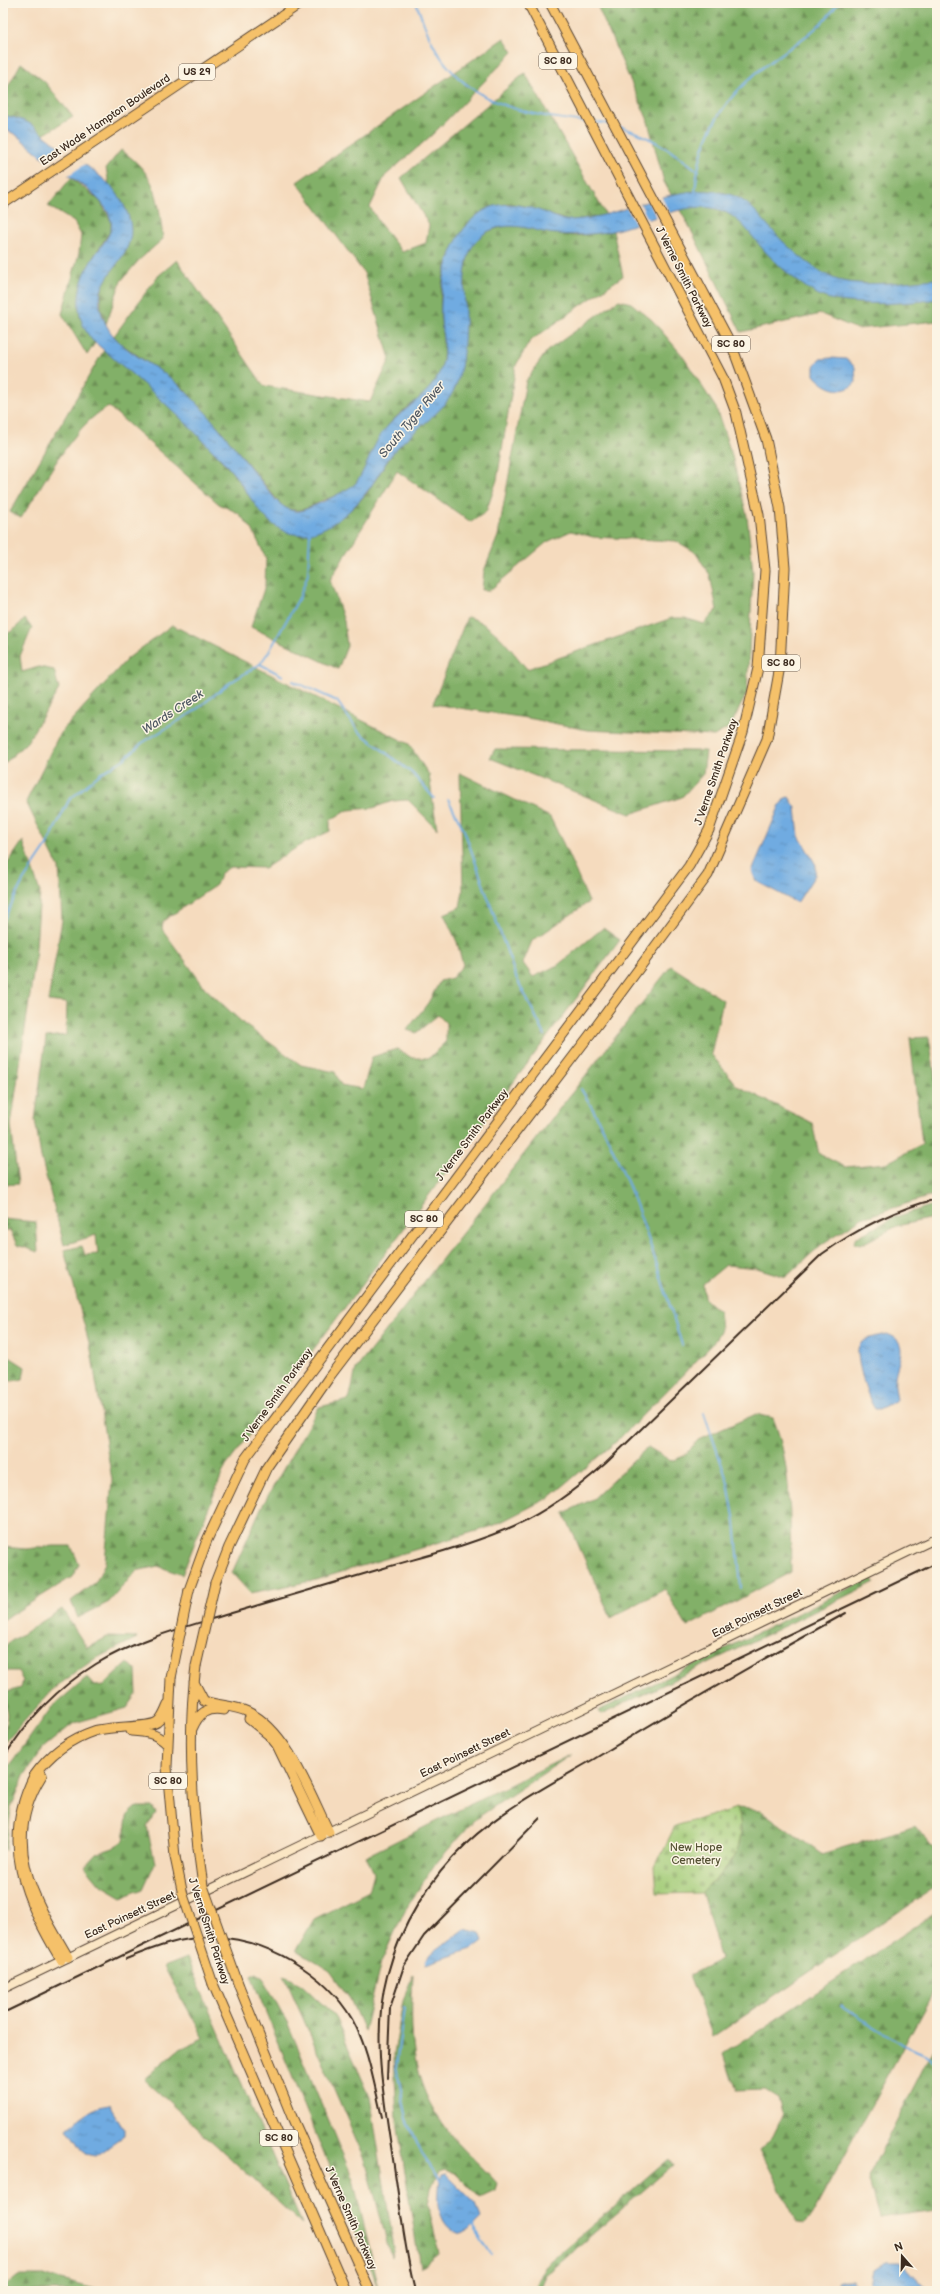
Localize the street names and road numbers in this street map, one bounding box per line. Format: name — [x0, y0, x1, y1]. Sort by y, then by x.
road number: SC 80 — [539, 53, 577, 69]
road number: US 29 — [179, 64, 215, 80]
street label: East Wade Hampton Boulevard — [37, 71, 173, 169]
street label: J Verne Smith Parkway — [653, 224, 715, 330]
road number: SC 80 — [712, 336, 750, 352]
road number: SC 80 — [762, 655, 800, 671]
street label: J Verne Smith Parkway — [692, 717, 740, 827]
street label: J Verne Smith Parkway — [433, 1086, 511, 1184]
road number: SC 80 — [405, 1211, 443, 1227]
street label: J Verne Smith Parkway — [239, 1346, 315, 1444]
street label: East Poinsett Street — [710, 1585, 805, 1640]
street label: East Poinsett Street — [418, 1725, 513, 1780]
road number: SC 80 — [149, 1773, 187, 1789]
street label: J Verne Smith Parkway — [186, 1876, 232, 1986]
street label: East Poinsett Street — [83, 1888, 178, 1942]
road number: SC 80 — [260, 2130, 298, 2146]
street label: J Verne Smith Parkway — [322, 2164, 380, 2272]

